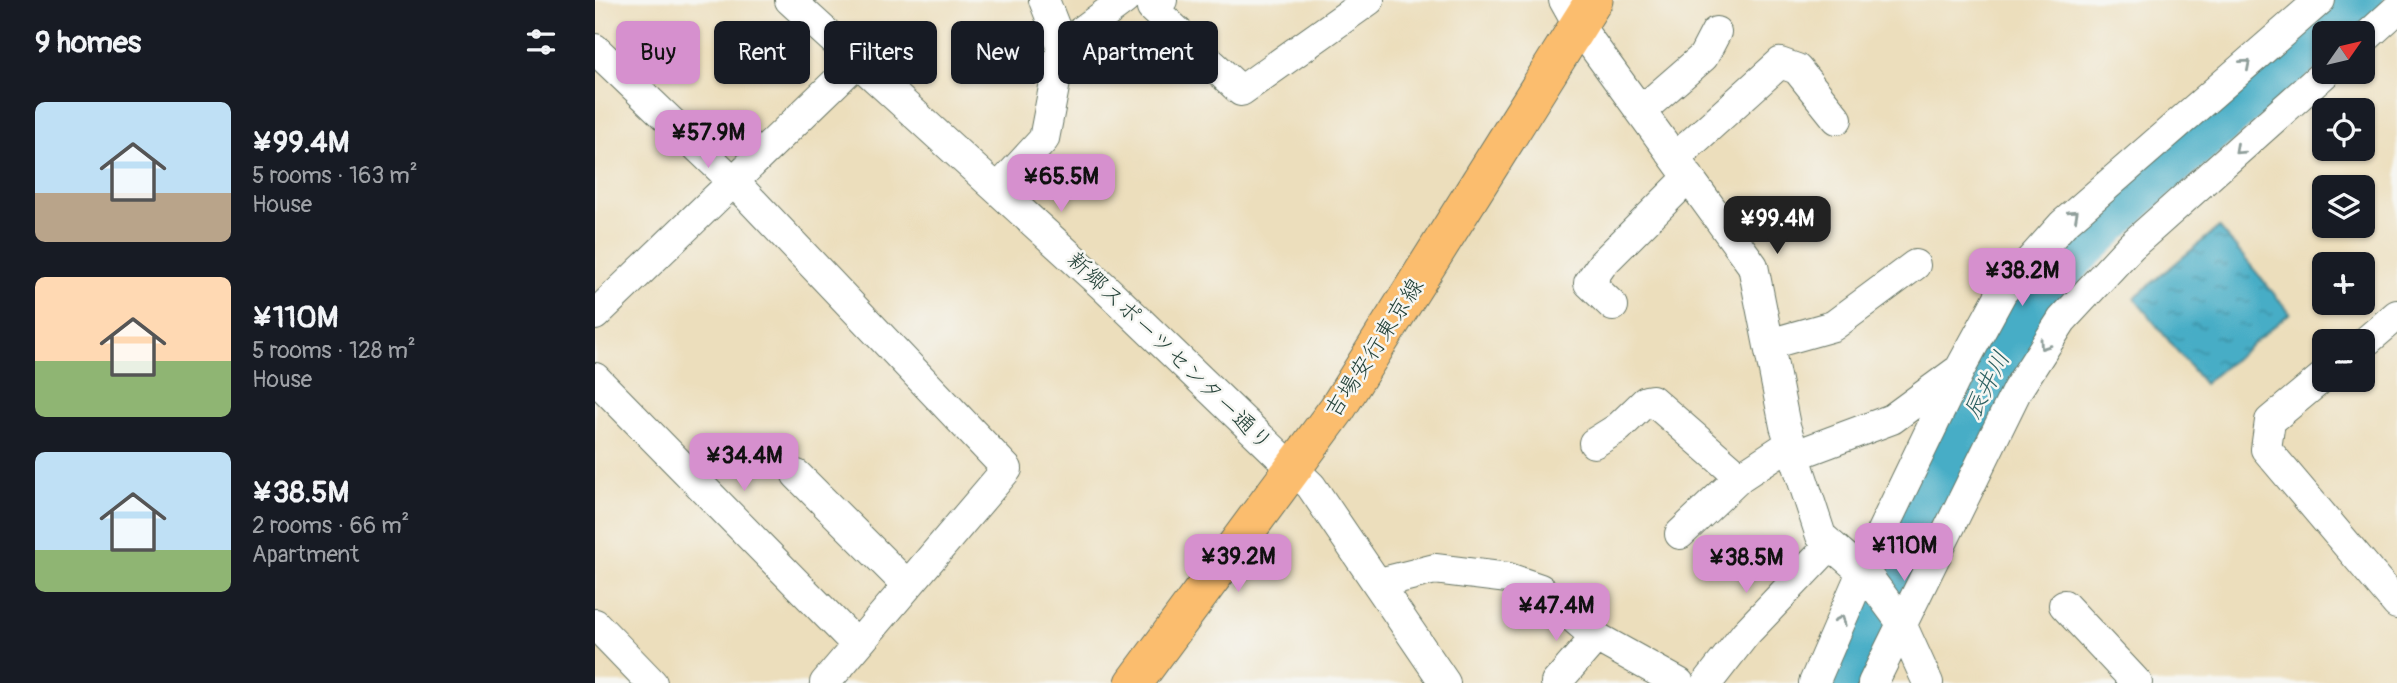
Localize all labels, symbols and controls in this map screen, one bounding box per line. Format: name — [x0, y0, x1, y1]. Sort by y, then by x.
chip: Buy — [616, 21, 700, 84]
chip: Rent — [714, 21, 810, 84]
chip: Filters — [824, 21, 937, 84]
chip: New — [951, 21, 1044, 84]
chip: Apartment — [1058, 21, 1218, 84]
north arrow — [2312, 21, 2375, 84]
map controls — [2312, 21, 2375, 392]
icon: filters — [522, 23, 560, 61]
text: 9 homes — [35, 24, 141, 61]
one-way arrow — [2237, 60, 2250, 72]
button: locate — [2312, 98, 2375, 161]
pin: ¥57.9M — [651, 110, 765, 170]
text: ¥57.9M — [671, 118, 745, 147]
text: ¥99.4M — [252, 124, 349, 161]
icon: home — [91, 130, 175, 214]
one-way arrow — [2234, 142, 2247, 154]
pin: ¥65.5M — [1004, 154, 1118, 214]
text: 5 rooms · 163 m² — [252, 161, 418, 190]
text: ¥65.5M — [1023, 162, 1099, 191]
button: layers — [2312, 175, 2375, 238]
text: House — [252, 190, 312, 219]
pin: ¥99.4M — [1720, 196, 1834, 256]
text: ¥99.4M — [1740, 204, 1814, 233]
one-way arrow — [2066, 209, 2079, 222]
street label: 新郷スポーツセンター通り — [1061, 245, 1279, 457]
pin: ¥38.2M — [1965, 248, 2079, 308]
button: + — [2312, 252, 2375, 315]
text: ¥38.2M — [1985, 256, 2059, 285]
street label: 吉場安行東京線 — [1318, 273, 1430, 423]
text: ¥110M — [252, 299, 338, 336]
icon: home — [91, 305, 175, 389]
button: − — [2312, 329, 2375, 392]
text: 5 rooms · 128 m² — [252, 336, 416, 365]
one-way arrow — [2040, 337, 2052, 350]
water label: 辰井川 — [1958, 346, 2016, 424]
text: House — [252, 365, 312, 394]
pin: ¥34.4M — [687, 434, 801, 493]
text: ¥34.4M — [705, 441, 783, 470]
text: ¥38.5M — [252, 474, 349, 511]
icon: home — [91, 480, 175, 564]
text: 2 rooms · 66 m² — [252, 511, 409, 540]
pin: ¥110M — [1855, 524, 1953, 583]
text: ¥110M — [1871, 531, 1937, 560]
pin: ¥39.2M — [1181, 534, 1295, 594]
pin: ¥38.5M — [1689, 536, 1803, 595]
text: Apartment — [252, 540, 359, 569]
text: ¥39.2M — [1200, 542, 1276, 571]
text: ¥38.5M — [1709, 543, 1783, 572]
pin: ¥47.4M — [1499, 584, 1613, 643]
text: ¥47.4M — [1518, 591, 1594, 620]
one-way arrow — [1833, 615, 1847, 627]

